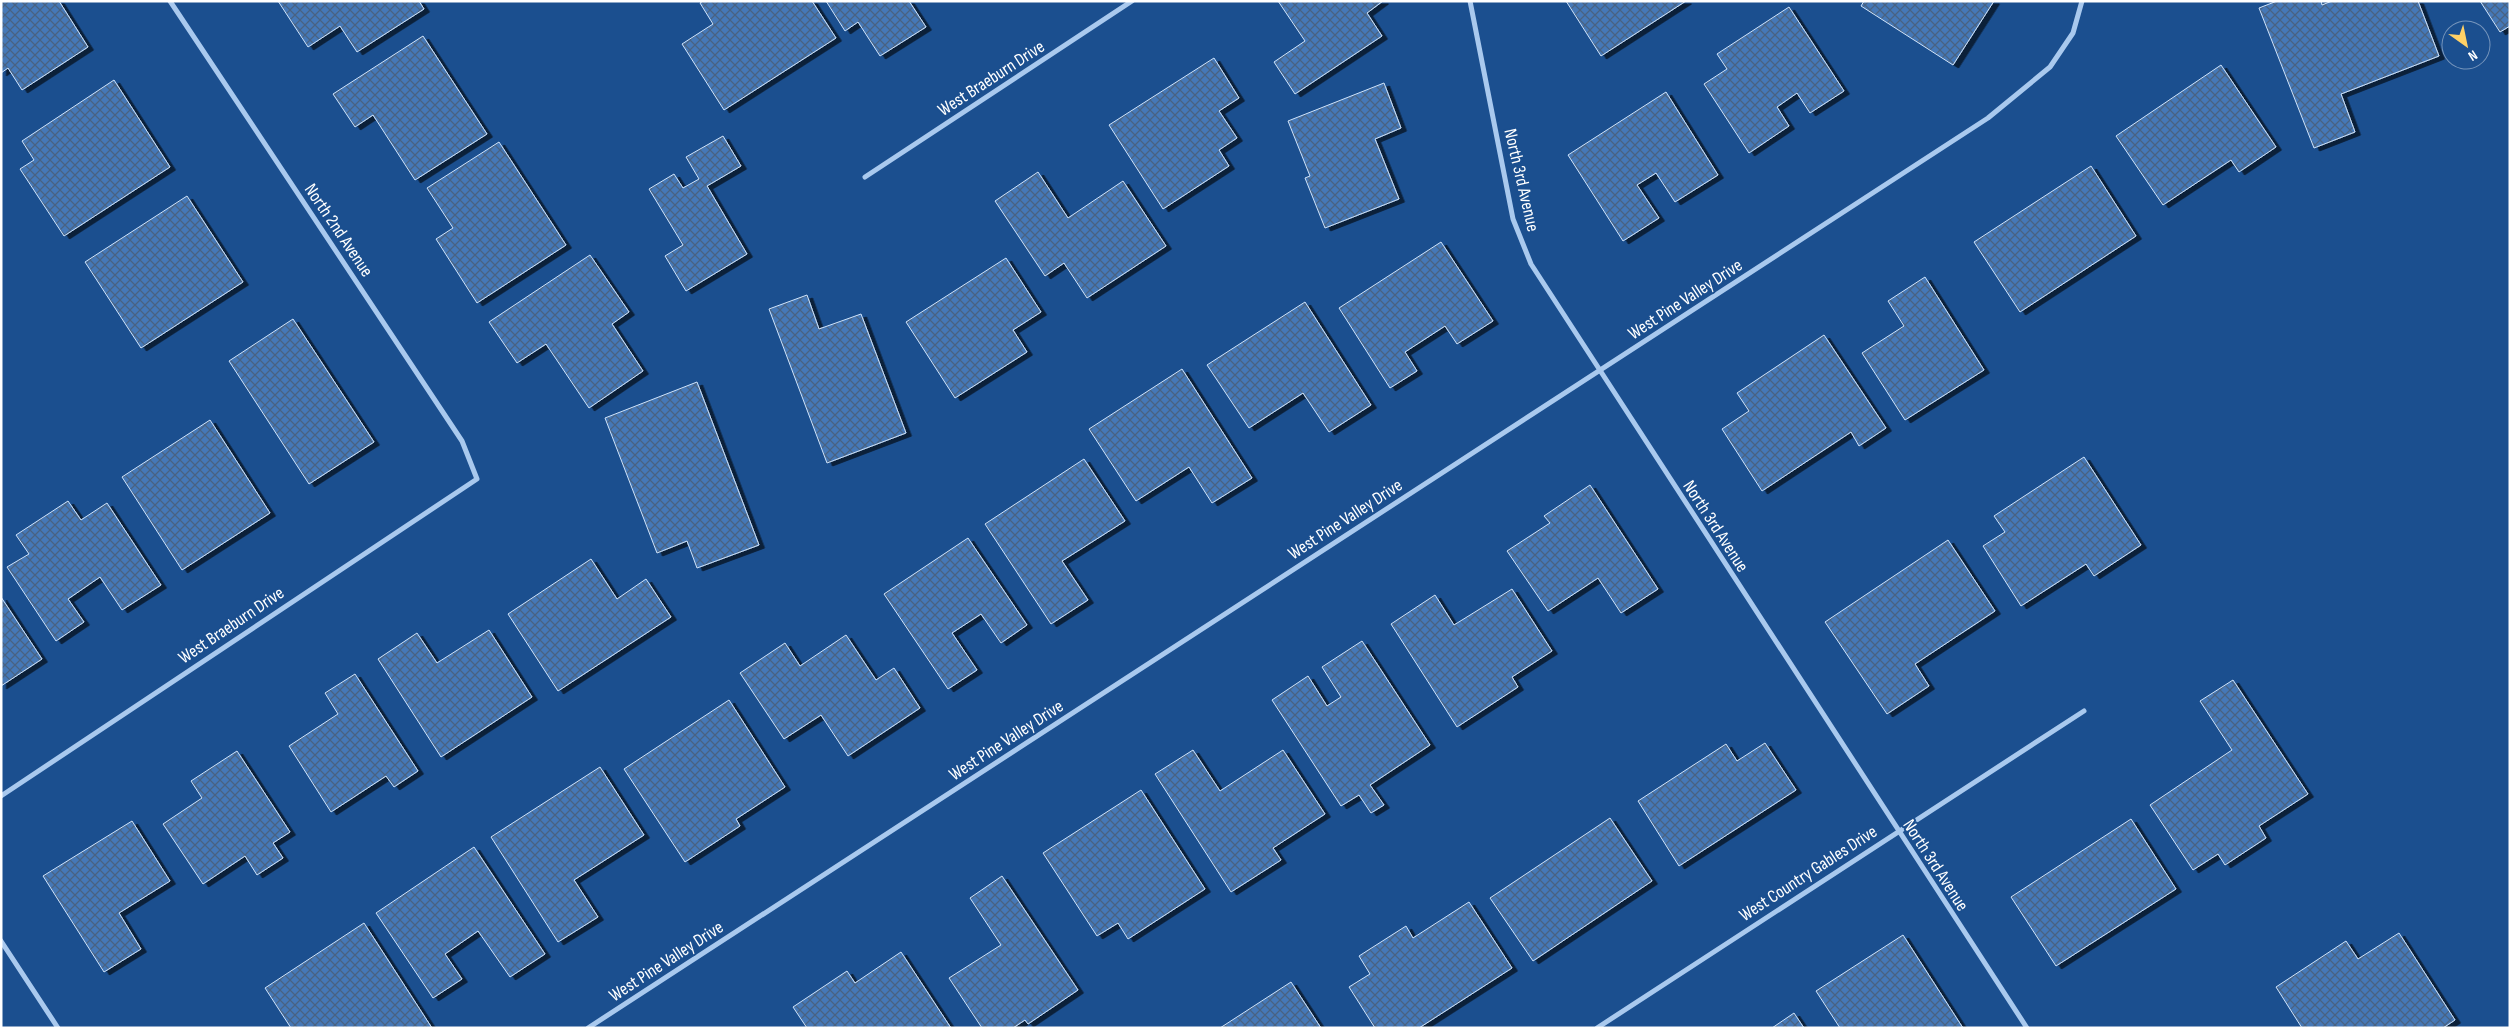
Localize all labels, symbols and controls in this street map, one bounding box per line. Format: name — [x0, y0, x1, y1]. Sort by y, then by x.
north arrow — [2441, 20, 2491, 70]
street label: West Braeburn Drive — [934, 36, 1048, 121]
text: N — [2465, 46, 2481, 65]
street label: North 3rd Avenue — [1499, 127, 1544, 234]
street label: North 2nd Avenue — [300, 180, 377, 281]
street label: West Pine Valley Drive — [1624, 255, 1746, 344]
street label: West Pine Valley Drive — [1284, 475, 1406, 564]
street label: North 3rd Avenue — [1678, 477, 1753, 576]
street label: West Braeburn Drive — [175, 582, 288, 668]
street label: West Pine Valley Drive — [945, 696, 1067, 785]
street label: North 3rd Avenue — [1898, 816, 1973, 915]
street label: West Country Gables Drive — [1735, 821, 1881, 926]
street label: West Pine Valley Drive — [605, 917, 727, 1006]

